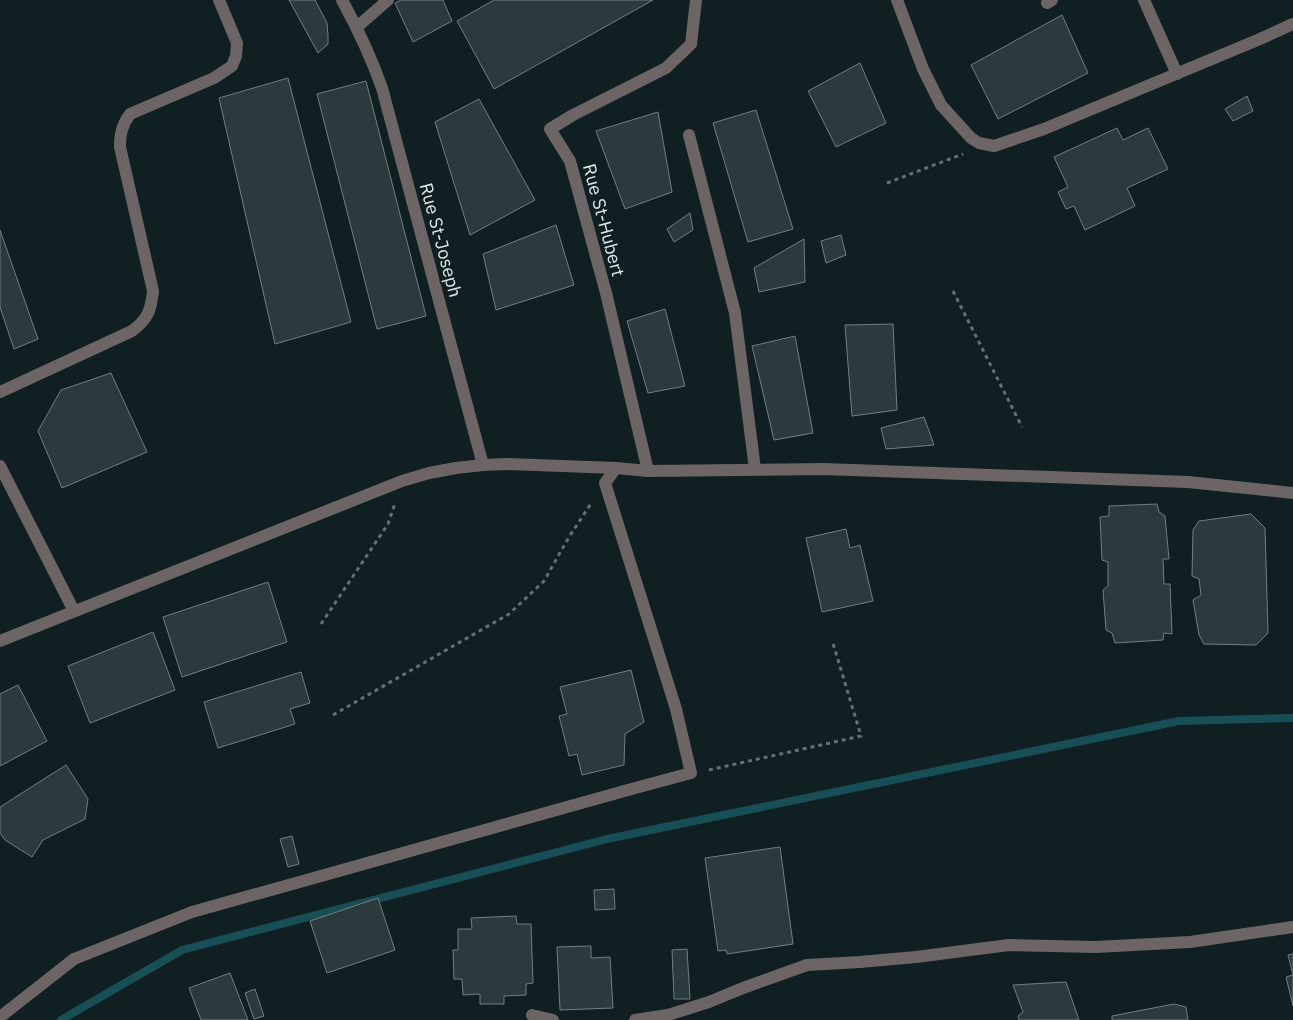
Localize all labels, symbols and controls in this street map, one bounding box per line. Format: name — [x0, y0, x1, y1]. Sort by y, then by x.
street label: Rue St-Hubert — [578, 161, 630, 279]
street label: Rue St-Joseph — [415, 180, 467, 300]

